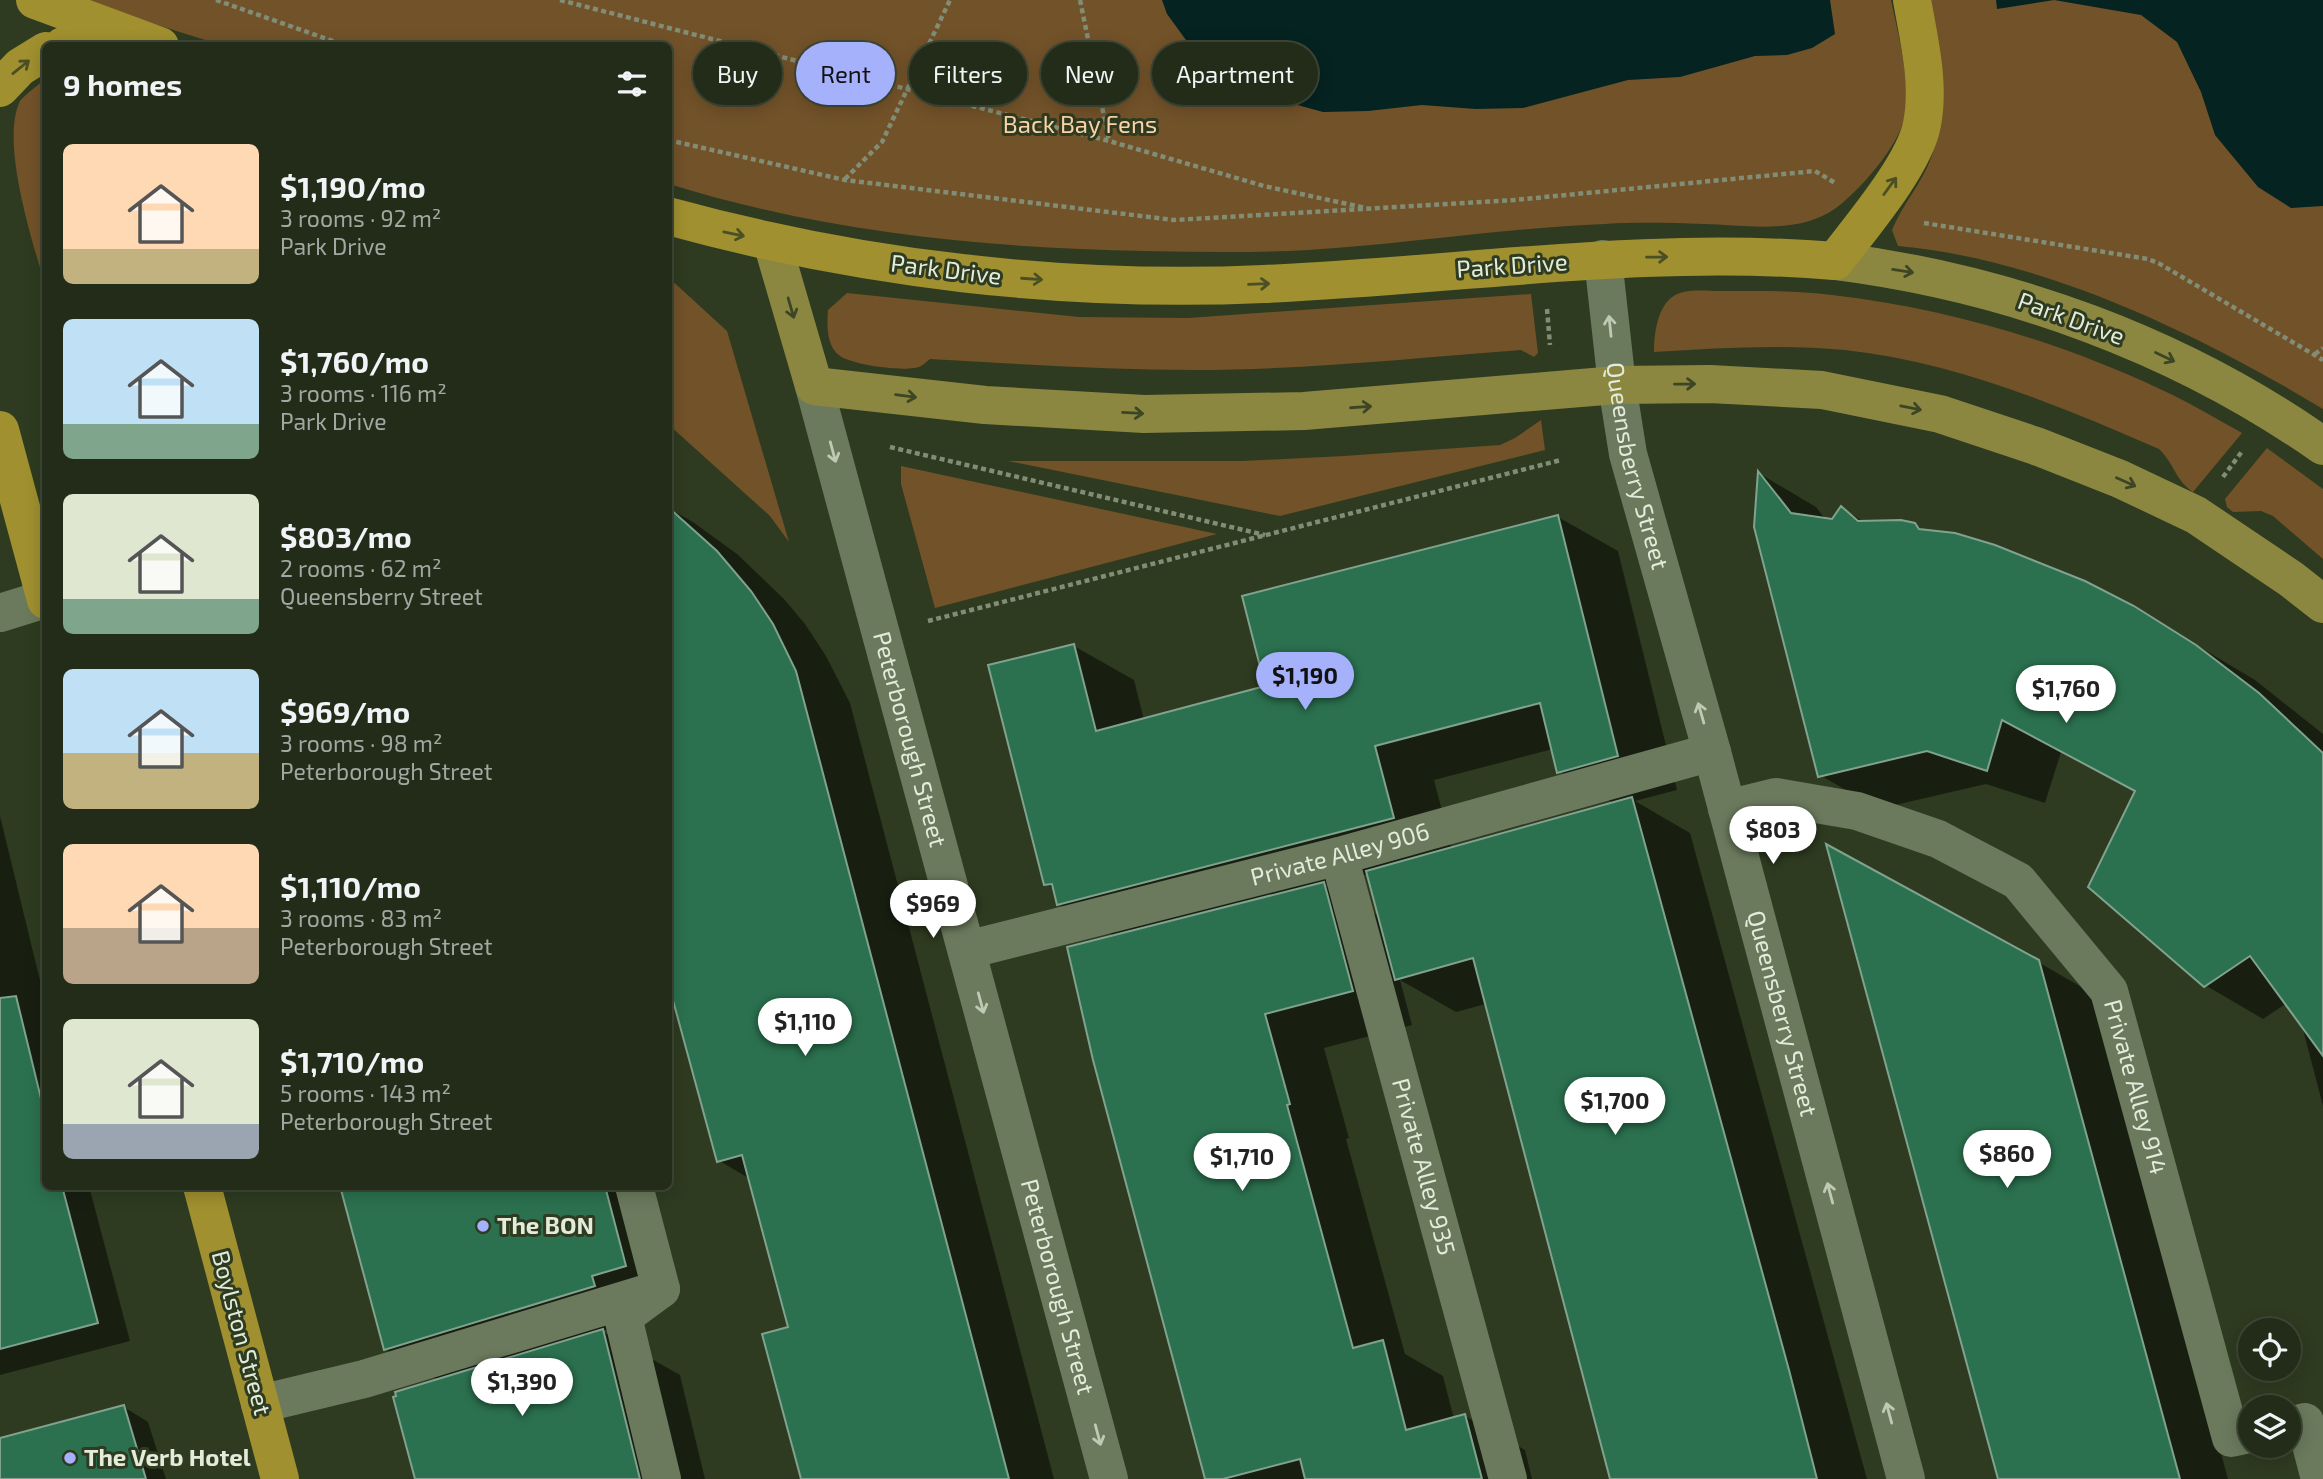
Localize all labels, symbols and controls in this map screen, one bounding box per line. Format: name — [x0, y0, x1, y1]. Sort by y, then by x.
chip: Buy — [693, 42, 782, 105]
chip: Rent — [796, 42, 895, 105]
chip: Filters — [909, 42, 1027, 105]
chip: New — [1041, 42, 1138, 105]
chip: Apartment — [1152, 42, 1318, 105]
one-way arrow — [11, 59, 29, 75]
icon: filters — [613, 65, 651, 103]
text: 9 homes — [63, 66, 182, 102]
park label: Back Bay Fens — [1003, 109, 1157, 138]
text: $1,190/mo — [280, 168, 426, 204]
icon: home — [119, 172, 203, 256]
one-way arrow — [1882, 177, 1897, 196]
text: 3 rooms · 92 m² — [280, 204, 441, 232]
one-way arrow — [722, 228, 745, 241]
text: Park Drive — [280, 232, 387, 260]
street label: Park Drive — [1455, 246, 1568, 283]
street label: Park Drive — [889, 247, 1003, 290]
one-way arrow — [1645, 250, 1668, 264]
one-way arrow — [1891, 265, 1914, 278]
one-way arrow — [1020, 273, 1043, 286]
one-way arrow — [1247, 278, 1270, 291]
street label: Park Drive — [2014, 285, 2129, 350]
one-way arrow — [786, 297, 799, 319]
one-way arrow — [1603, 315, 1616, 337]
text: $1,760/mo — [280, 343, 429, 379]
icon: home — [119, 347, 203, 431]
one-way arrow — [2154, 351, 2175, 364]
street label: Queensberry Street — [1602, 361, 1676, 572]
one-way arrow — [1674, 377, 1697, 391]
text: 3 rooms · 116 m² — [280, 379, 447, 407]
one-way arrow — [895, 390, 917, 403]
one-way arrow — [1349, 400, 1371, 413]
one-way arrow — [1899, 402, 1922, 416]
text: Park Drive — [280, 407, 387, 435]
one-way arrow — [1121, 407, 1144, 420]
one-way arrow — [827, 440, 840, 462]
one-way arrow — [2115, 476, 2136, 489]
text: $803/mo — [280, 518, 412, 554]
icon: home — [119, 522, 203, 606]
text: 2 rooms · 62 m² — [280, 554, 442, 582]
text: Queensberry Street — [280, 582, 483, 610]
street label: Peterborough Street — [868, 628, 954, 850]
pin: $1,190 — [1248, 652, 1362, 712]
text: $1,190 — [1272, 661, 1338, 689]
pin: $1,760 — [2009, 666, 2123, 725]
text: $1,760 — [2032, 674, 2100, 702]
text: $969/mo — [280, 693, 410, 729]
icon: home — [119, 697, 203, 781]
one-way arrow — [1694, 703, 1707, 725]
text: 3 rooms · 98 m² — [280, 729, 442, 757]
text: Peterborough Street — [280, 757, 493, 785]
pin: $803 — [1732, 806, 1814, 866]
text: $803 — [1745, 815, 1801, 843]
street label: Private Alley 906 — [1247, 816, 1432, 891]
text: $1,110/mo — [280, 868, 421, 904]
icon: home — [119, 872, 203, 956]
pin: $969 — [892, 880, 974, 940]
text: $969 — [906, 889, 960, 917]
text: 3 rooms · 83 m² — [280, 904, 442, 932]
street label: Queensberry Street — [1742, 907, 1825, 1119]
text: Peterborough Street — [280, 932, 493, 960]
one-way arrow — [975, 991, 988, 1013]
street label: Private Alley 914 — [2099, 996, 2174, 1177]
pin: $1,110 — [748, 998, 862, 1058]
text: $1,110 — [774, 1007, 836, 1035]
text: $1,710/mo — [280, 1043, 424, 1079]
icon: home — [119, 1047, 203, 1131]
street label: Private Alley 935 — [1387, 1075, 1463, 1258]
pin: $1,700 — [1558, 1078, 1672, 1137]
text: 5 rooms · 143 m² — [280, 1079, 451, 1107]
text: $1,700 — [1580, 1086, 1650, 1114]
text: Peterborough Street — [280, 1107, 493, 1135]
pin: $860 — [1966, 1130, 2048, 1190]
pin: $1,710 — [1185, 1134, 1299, 1193]
text: $860 — [1979, 1139, 2035, 1167]
text: $1,710 — [1210, 1142, 1274, 1170]
street label: Peterborough Street — [1016, 1175, 1101, 1397]
one-way arrow — [1823, 1183, 1836, 1205]
place label: The BON — [497, 1210, 594, 1239]
marker: The BON — [475, 1218, 491, 1234]
street label: Boylston Street — [207, 1247, 278, 1418]
map controls — [2238, 1318, 2301, 1458]
button: locate — [2238, 1318, 2301, 1381]
pin: $1,390 — [465, 1358, 579, 1418]
text: $1,390 — [487, 1367, 557, 1395]
button: layers — [2238, 1395, 2301, 1458]
one-way arrow — [1882, 1402, 1895, 1425]
one-way arrow — [1092, 1424, 1105, 1446]
place label: The Verb Hotel — [84, 1442, 251, 1471]
marker: The Verb Hotel — [62, 1450, 78, 1466]

